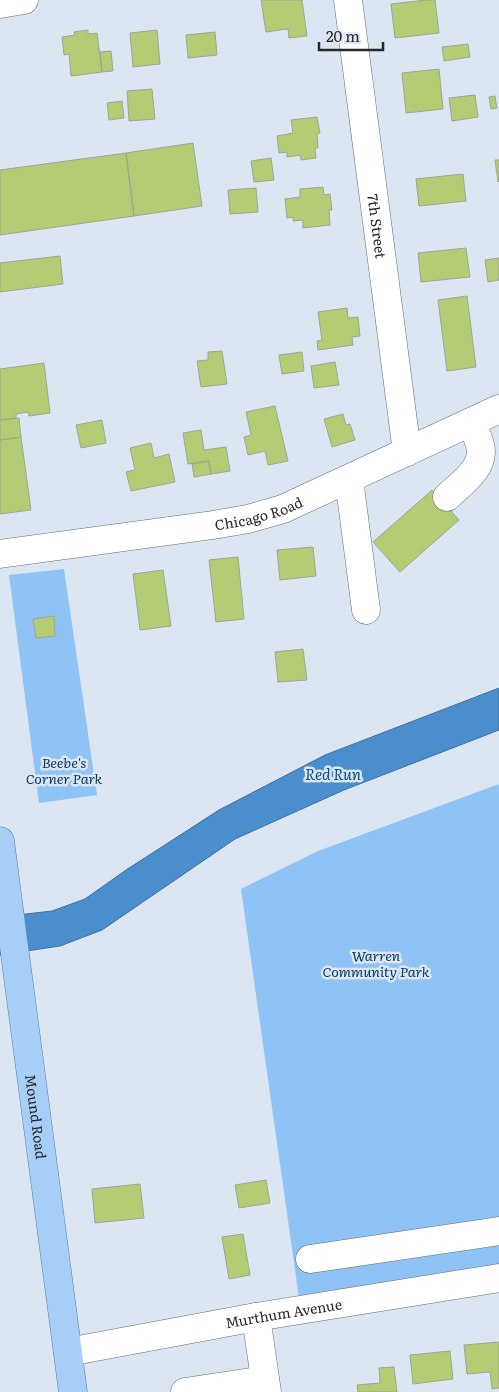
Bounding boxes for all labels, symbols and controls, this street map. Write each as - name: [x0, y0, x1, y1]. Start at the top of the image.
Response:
- scale bar: [319, 20, 383, 52]
- text: 20 m: [326, 24, 360, 47]
- street label: 7th Street: [363, 193, 392, 260]
- street label: Chicago Road: [213, 491, 306, 535]
- park label: Beebe's Corner Park: [26, 752, 103, 788]
- water label: Red Run: [305, 762, 361, 785]
- park label: Warren Community Park: [323, 945, 430, 981]
- street label: Mound Road: [21, 1073, 52, 1161]
- street label: Murthum Avenue: [223, 1293, 343, 1333]

